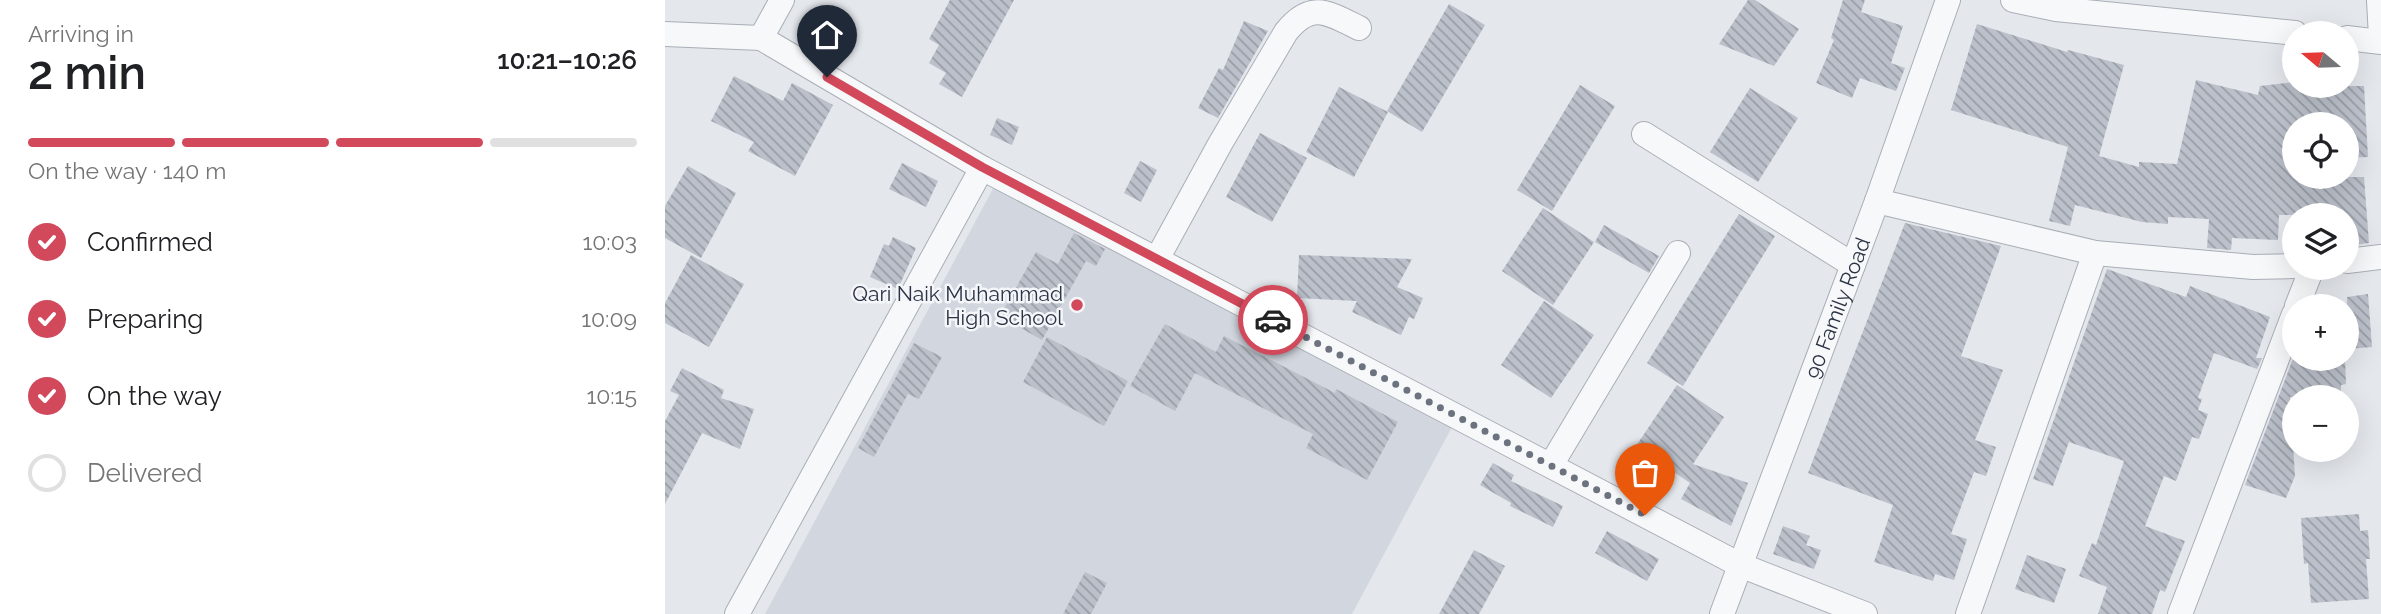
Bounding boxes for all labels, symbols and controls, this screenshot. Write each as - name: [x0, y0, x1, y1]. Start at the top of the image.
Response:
- pin: [797, 5, 857, 77]
- icon: home: [808, 16, 846, 54]
- text: Arriving in: [28, 20, 134, 47]
- north arrow: [2282, 21, 2359, 98]
- map controls: [2282, 21, 2359, 462]
- text: 10:21–10:26: [497, 45, 637, 75]
- text: 2 min: [28, 46, 146, 100]
- button: locate: [2282, 112, 2359, 189]
- text: On the way · 140 m: [28, 157, 226, 184]
- button: layers: [2282, 203, 2359, 280]
- icon: check: [28, 223, 66, 261]
- text: Confirmed: [87, 227, 213, 257]
- text: 10:03: [582, 228, 637, 255]
- street label: 90 Family Road: [1799, 234, 1875, 382]
- place label: Qari Naik Muhammad High School: [852, 281, 1063, 330]
- courier: [1238, 285, 1308, 355]
- button: +: [2282, 294, 2359, 371]
- marker: Qari Naik Muhammad High School: [1069, 297, 1085, 313]
- icon: check: [28, 300, 66, 338]
- icon: car: [1254, 301, 1292, 339]
- text: Preparing: [87, 304, 203, 334]
- text: 10:09: [581, 305, 637, 332]
- icon: check: [28, 377, 66, 415]
- text: On the way: [87, 381, 222, 411]
- text: 10:15: [586, 382, 637, 409]
- button: −: [2282, 385, 2359, 462]
- pin: [1615, 443, 1675, 515]
- icon: bag: [1626, 454, 1664, 492]
- text: Delivered: [87, 458, 202, 488]

